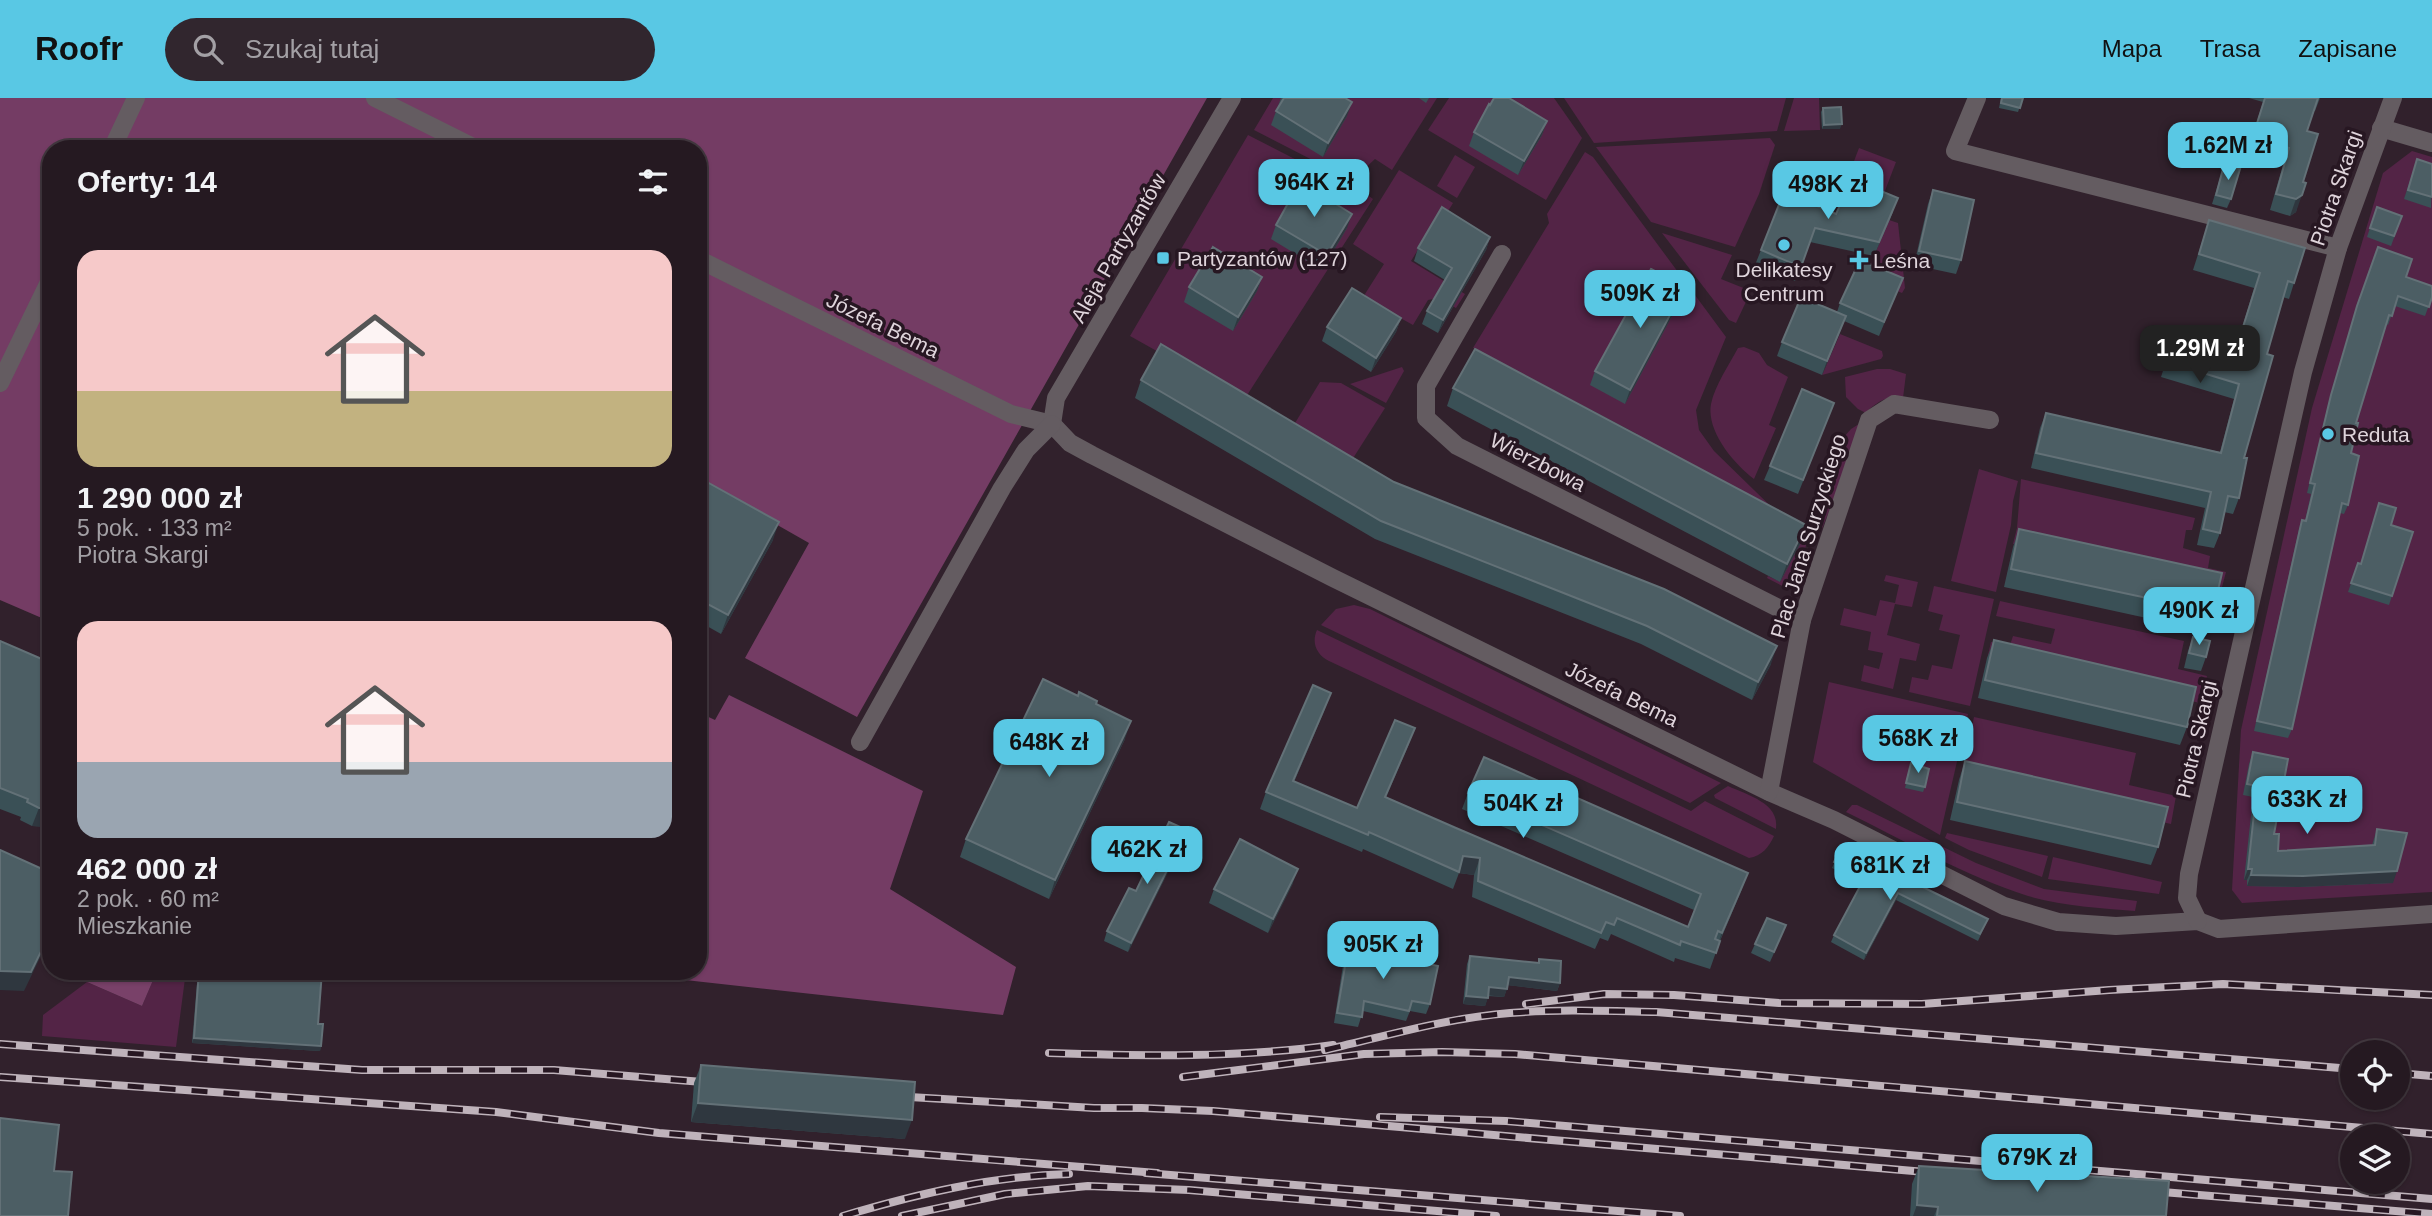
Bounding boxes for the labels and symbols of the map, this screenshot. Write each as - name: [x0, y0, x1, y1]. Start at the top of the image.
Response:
- pin: 1.62M zł: [2156, 122, 2300, 182]
- street label: Piotra Skargi: [2306, 127, 2366, 249]
- pin: 964K zł: [1249, 159, 1379, 219]
- pin: 498K zł: [1763, 162, 1893, 221]
- street label: Aleja Partyzantów: [1066, 169, 1170, 327]
- marker: Delikatesy Centrum: [1776, 237, 1792, 253]
- place label: Partyzantów (127): [1177, 247, 1347, 270]
- place label: Leśna: [1873, 249, 1931, 272]
- marker: Partyzantów (127): [1155, 250, 1171, 266]
- marker: Leśna: [1851, 252, 1867, 268]
- place label: Delikatesy Centrum: [1736, 258, 1833, 305]
- pin: 509K zł: [1575, 271, 1705, 330]
- street label: Józefa Bema: [823, 288, 943, 362]
- pin: 1.29M zł: [2128, 326, 2272, 385]
- place label: Reduta: [2342, 423, 2410, 446]
- marker: Reduta: [2320, 426, 2336, 442]
- street label: Wierzbowa: [1487, 428, 1590, 496]
- street label: Plac Jana Surzyckiego: [1766, 431, 1850, 641]
- pin: 490K zł: [2134, 588, 2264, 647]
- street label: Józefa Bema: [1562, 657, 1682, 731]
- street label: Piotra Skargi: [2171, 678, 2221, 800]
- pin: 568K zł: [1853, 716, 1983, 775]
- pin: 648K zł: [984, 720, 1114, 779]
- pin: 633K zł: [2242, 776, 2372, 836]
- pin: 504K zł: [1458, 780, 1588, 840]
- pin: 462K zł: [1082, 826, 1212, 886]
- pin: 681K zł: [1825, 842, 1955, 902]
- pin: 905K zł: [1318, 922, 1448, 981]
- pin: 679K zł: [1972, 1134, 2102, 1194]

